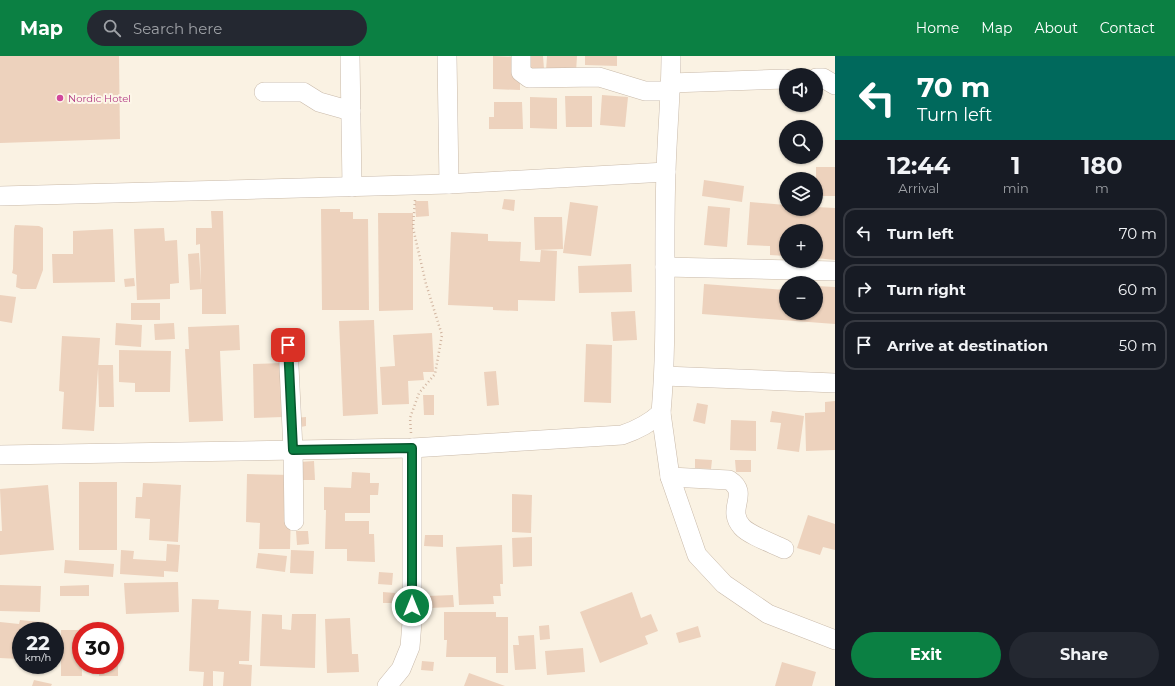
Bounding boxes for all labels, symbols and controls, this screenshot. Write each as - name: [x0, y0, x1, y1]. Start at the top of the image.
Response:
- search box: [87, 10, 367, 46]
- text: Map: [20, 17, 63, 40]
- icon: search: [101, 17, 123, 39]
- text: Search here: [133, 19, 222, 38]
- text: Home: [916, 19, 959, 37]
- text: Map: [981, 19, 1012, 37]
- text: About: [1034, 19, 1078, 37]
- text: Contact: [1100, 19, 1155, 37]
- map controls: [779, 68, 823, 320]
- button: sound: [779, 68, 823, 112]
- text: 70 m: [917, 70, 990, 104]
- icon: left: [851, 72, 903, 124]
- place label: Nordic Hotel: [68, 92, 131, 105]
- marker: Nordic Hotel: [55, 93, 65, 103]
- text: Turn left: [917, 104, 992, 126]
- button: search: [779, 120, 823, 164]
- text: 12:44: [887, 151, 950, 180]
- text: 1: [1011, 151, 1020, 180]
- text: 180: [1081, 151, 1123, 180]
- button: layers: [779, 172, 823, 216]
- text: Arrival: [898, 180, 939, 196]
- text: min: [1003, 180, 1029, 196]
- text: m: [1095, 180, 1109, 196]
- icon: left: [853, 222, 875, 244]
- button: +: [779, 224, 823, 268]
- text: Turn left: [887, 224, 954, 243]
- text: 70 m: [1119, 224, 1157, 243]
- button: −: [779, 276, 823, 320]
- icon: right: [853, 278, 875, 300]
- text: Turn right: [887, 280, 966, 299]
- text: 60 m: [1118, 280, 1157, 299]
- pin: [271, 328, 305, 362]
- icon: arrive: [277, 334, 299, 356]
- icon: arrive: [853, 334, 875, 356]
- text: Arrive at destination: [887, 336, 1048, 355]
- text: 50 m: [1119, 336, 1157, 355]
- position arrow: [391, 585, 433, 627]
- speed limit sign: 30: [72, 622, 124, 674]
- text: 22: [26, 631, 50, 655]
- button: Exit: [851, 632, 1001, 678]
- button: Share: [1009, 632, 1159, 678]
- text: km/h: [25, 651, 51, 664]

